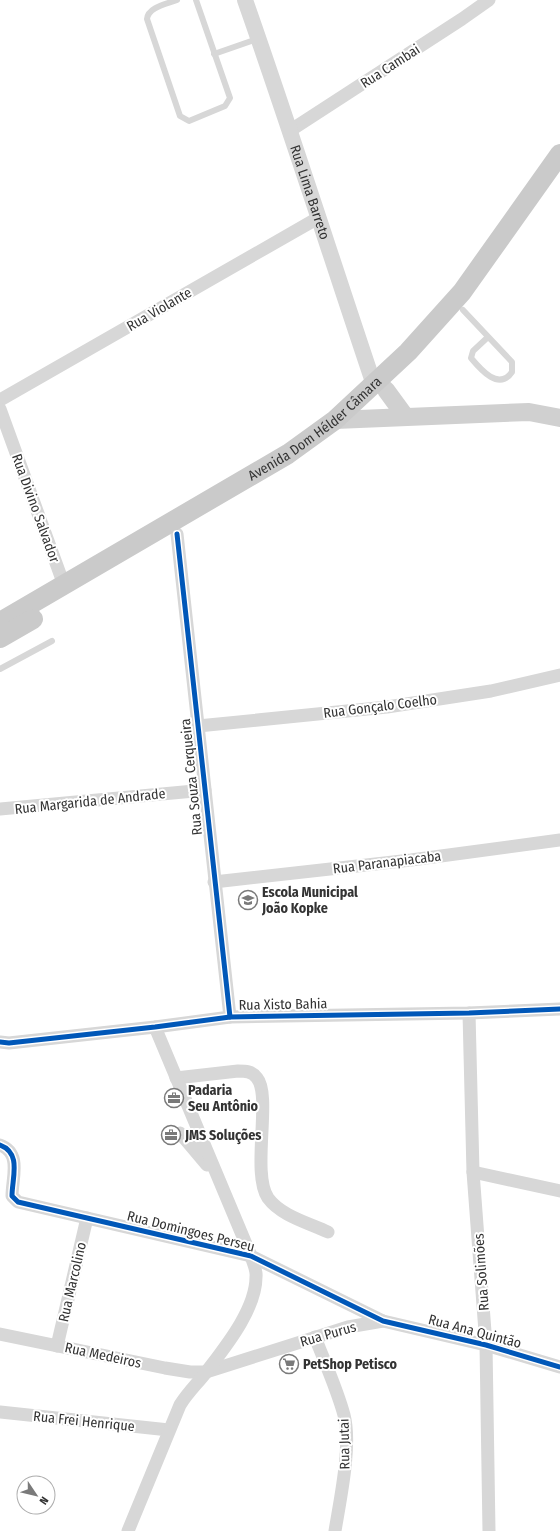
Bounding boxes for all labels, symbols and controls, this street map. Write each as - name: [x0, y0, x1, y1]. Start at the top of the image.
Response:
- street label: Rua Cambai: [357, 41, 423, 92]
- street label: Rua Lima Barreto: [286, 143, 333, 242]
- street label: Rua Violante: [124, 284, 195, 335]
- street label: Avenida Dom Hélder Câmara: [245, 373, 385, 484]
- street label: Rua Divino Salvador: [8, 452, 63, 565]
- street label: Rua Gonçalo Coelho: [322, 691, 438, 722]
- street label: Rua Souza Cerqueira: [177, 718, 206, 836]
- street label: Rua Margarida de Andrade: [14, 785, 166, 818]
- street label: Rua Paranapiacaba: [332, 847, 442, 878]
- place label: Escola Municipal João Kopke: [261, 884, 358, 917]
- school or university icon: Escola Municipal João Kopke: [237, 889, 259, 911]
- street label: Rua Xisto Bahia: [238, 995, 328, 1014]
- place label: Padaria Seu Antônio: [188, 1082, 259, 1115]
- office icon: Padaria Seu Antônio: [163, 1087, 185, 1109]
- office icon: JMS Soluções: [160, 1124, 182, 1146]
- place label: JMS Soluções: [184, 1127, 261, 1145]
- street label: Rua Domingoes Perseu: [125, 1207, 256, 1256]
- street label: Rua Solimões: [470, 1233, 493, 1311]
- street label: Rua Marcolino: [55, 1241, 90, 1324]
- street label: Rua Ana Quintão: [426, 1311, 523, 1352]
- street label: Rua Purus: [298, 1318, 358, 1351]
- street label: Rua Medeiros: [63, 1339, 143, 1372]
- supermarket icon: PetShop Petisco: [278, 1353, 300, 1375]
- place label: PetShop Petisco: [303, 1356, 398, 1373]
- street label: Rua Frei Henrique: [32, 1408, 136, 1435]
- street label: Rua Jutai: [336, 1418, 353, 1470]
- north arrow: [16, 1475, 56, 1515]
- text: N: [37, 1494, 51, 1507]

